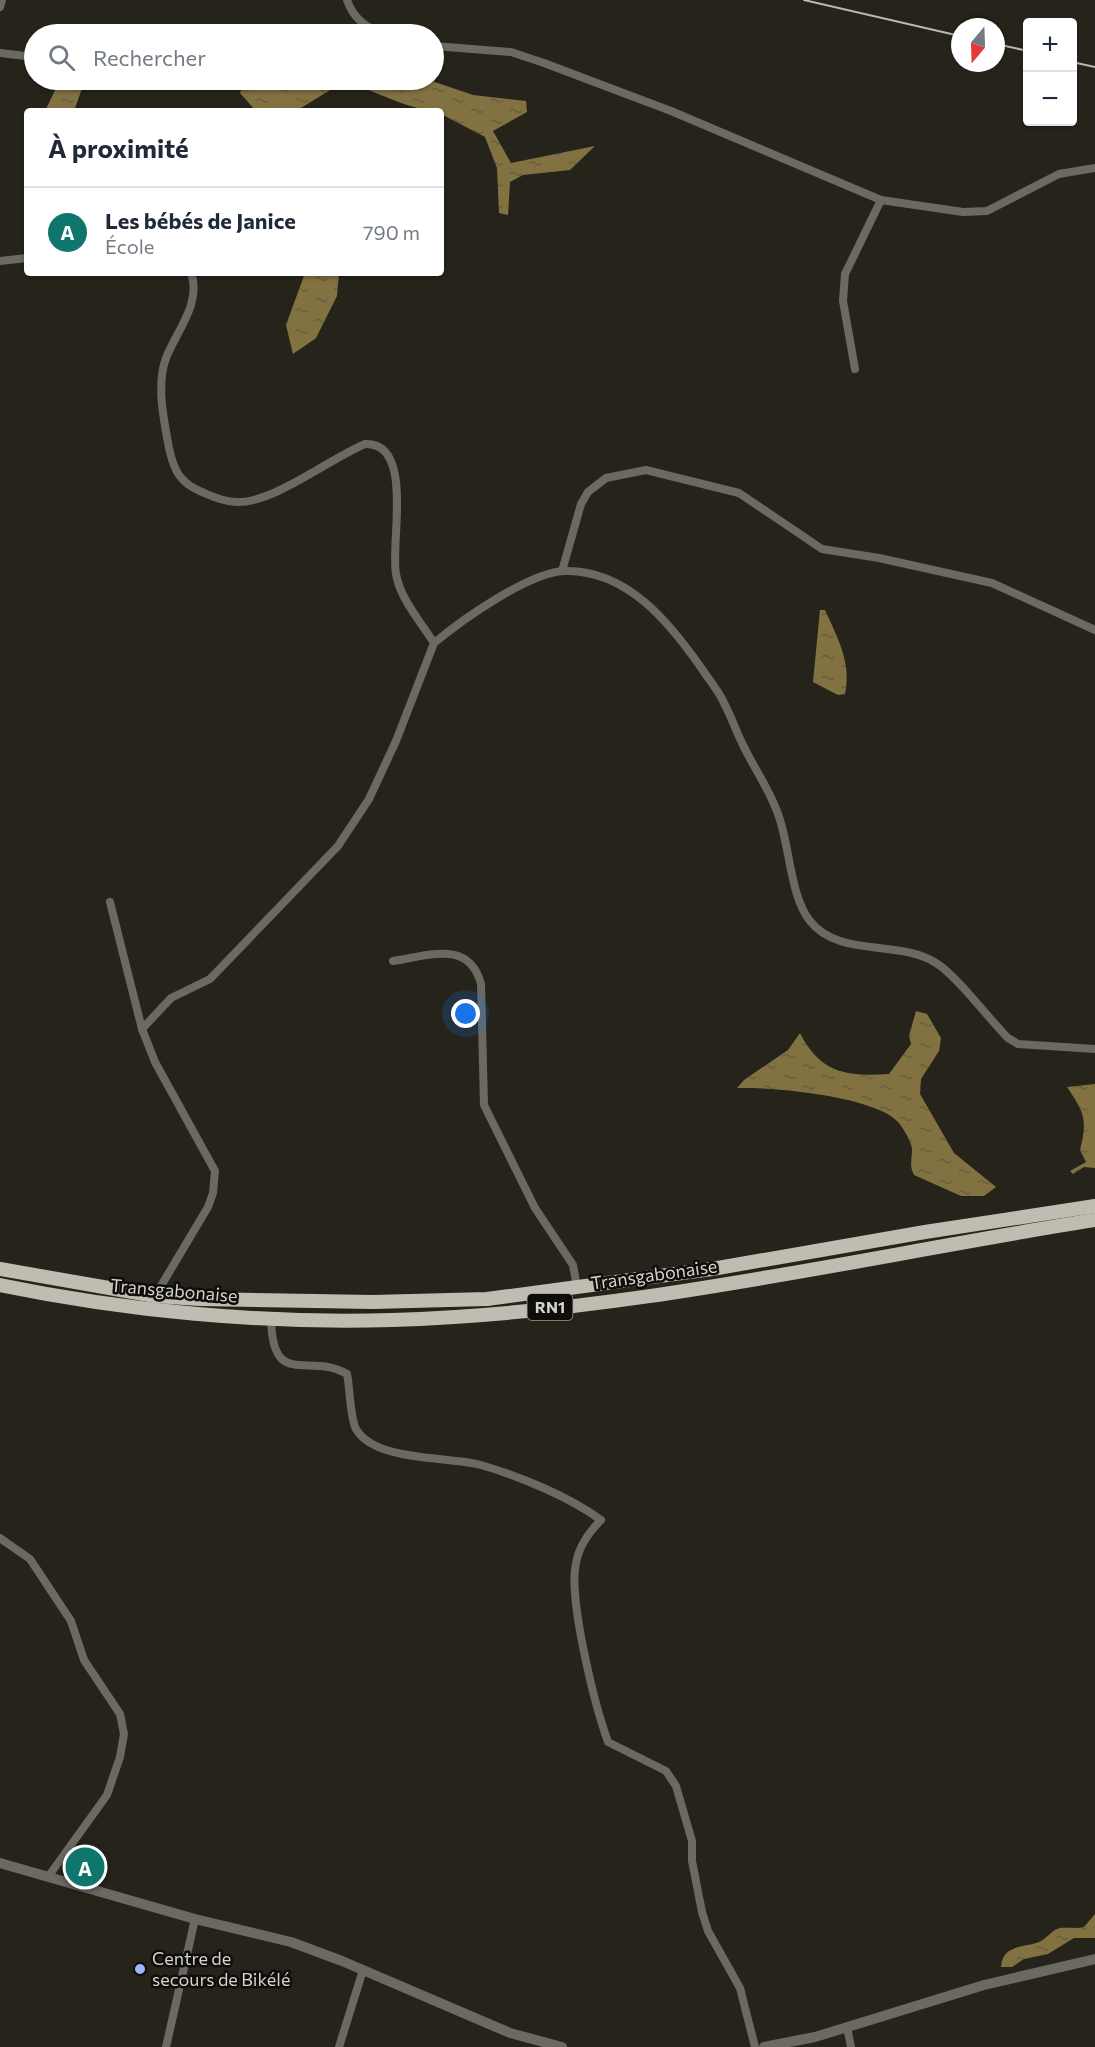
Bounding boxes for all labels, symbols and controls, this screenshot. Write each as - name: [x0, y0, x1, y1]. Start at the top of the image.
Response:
- north arrow: [951, 18, 1005, 72]
- map controls: [1023, 18, 1077, 126]
- button: +: [1023, 18, 1077, 72]
- search box: [24, 24, 444, 90]
- icon: search: [45, 41, 78, 74]
- text: Rechercher: [93, 44, 206, 71]
- button: −: [1023, 72, 1077, 126]
- text: À proximité: [48, 132, 189, 163]
- text: Les bébés de Janice: [105, 207, 296, 234]
- text: A: [60, 220, 75, 244]
- text: 790 m: [363, 220, 420, 244]
- text: École: [105, 234, 154, 258]
- your location: [451, 999, 480, 1028]
- street label: Transgabonaise: [589, 1254, 718, 1294]
- street label: Transgabonaise: [110, 1273, 239, 1307]
- road number: RN1: [528, 1294, 572, 1320]
- pin: A: [66, 1844, 104, 1890]
- place label: Centre de secours de Bikélé: [152, 1947, 290, 1990]
- marker: Centre de secours de Bikélé: [133, 1962, 147, 1976]

